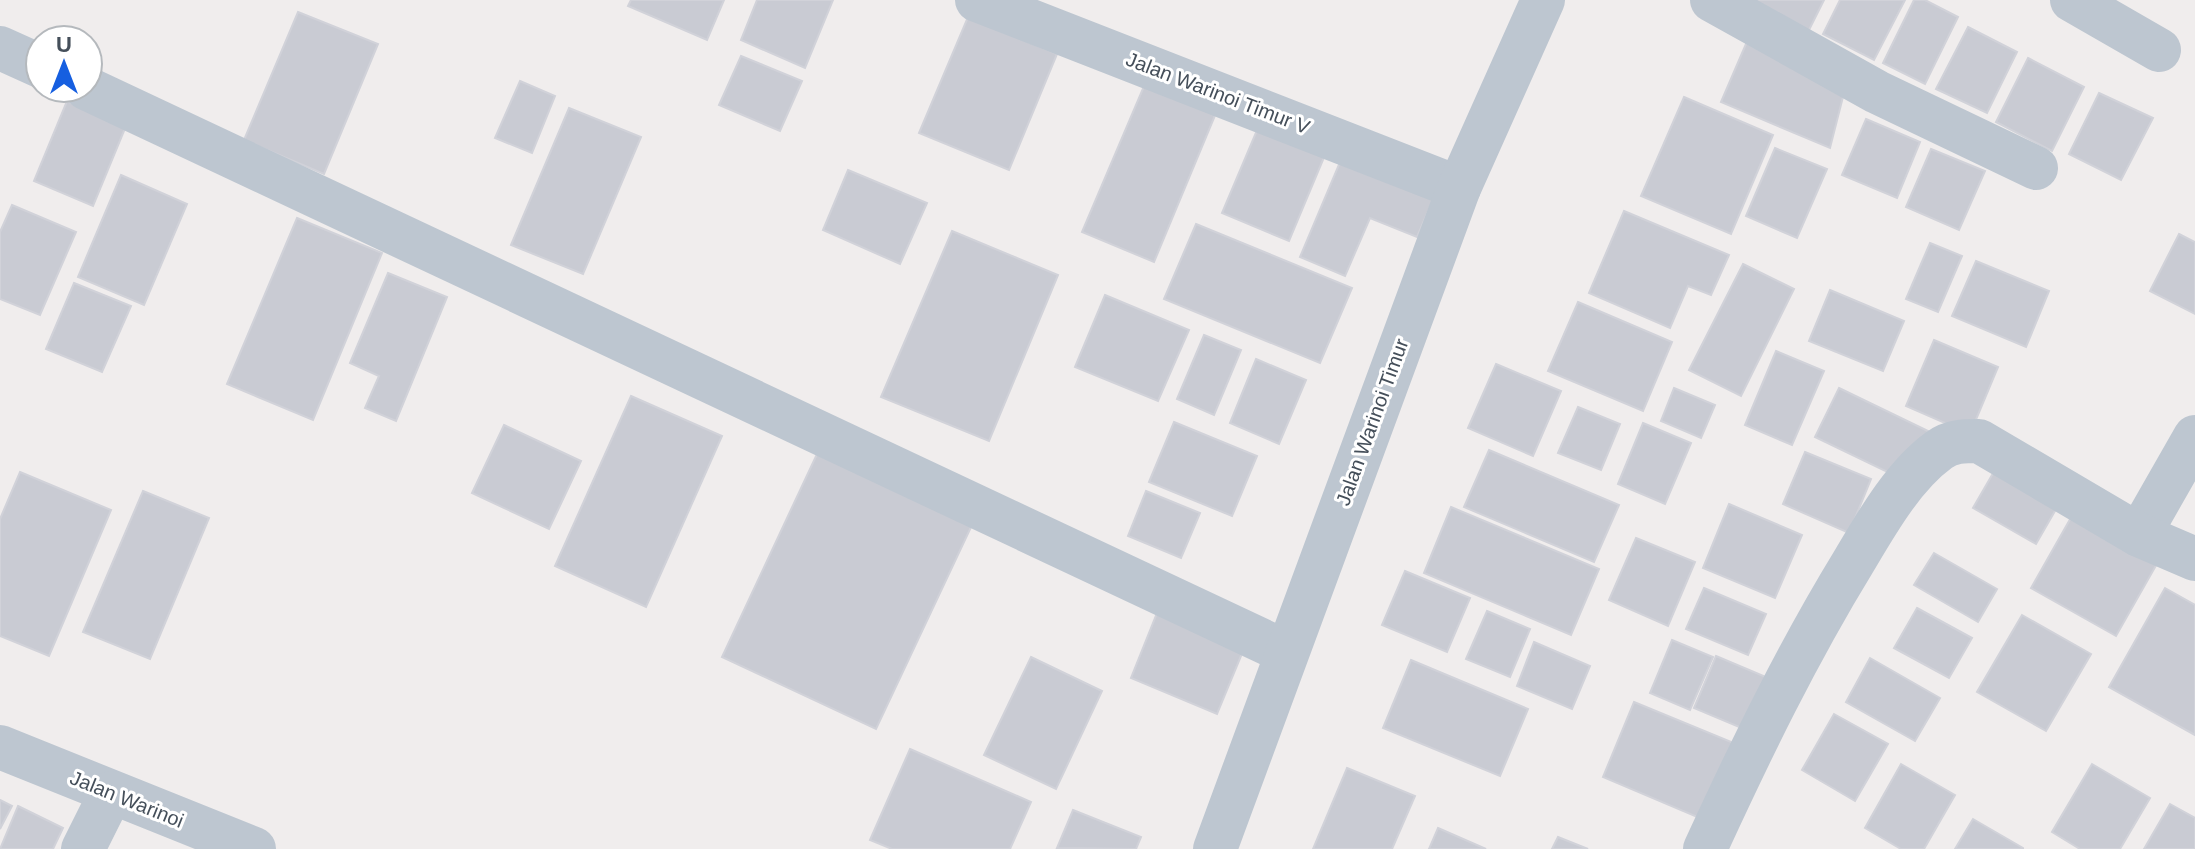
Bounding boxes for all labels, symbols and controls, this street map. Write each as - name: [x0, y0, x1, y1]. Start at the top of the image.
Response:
- north arrow: [24, 24, 104, 104]
- text: U: [56, 32, 72, 57]
- street label: Jalan Warinoi Timur V: [1123, 48, 1314, 138]
- street label: Jalan Warinoi Timur: [1332, 335, 1413, 508]
- street label: Jalan Warinoi: [67, 766, 187, 832]

